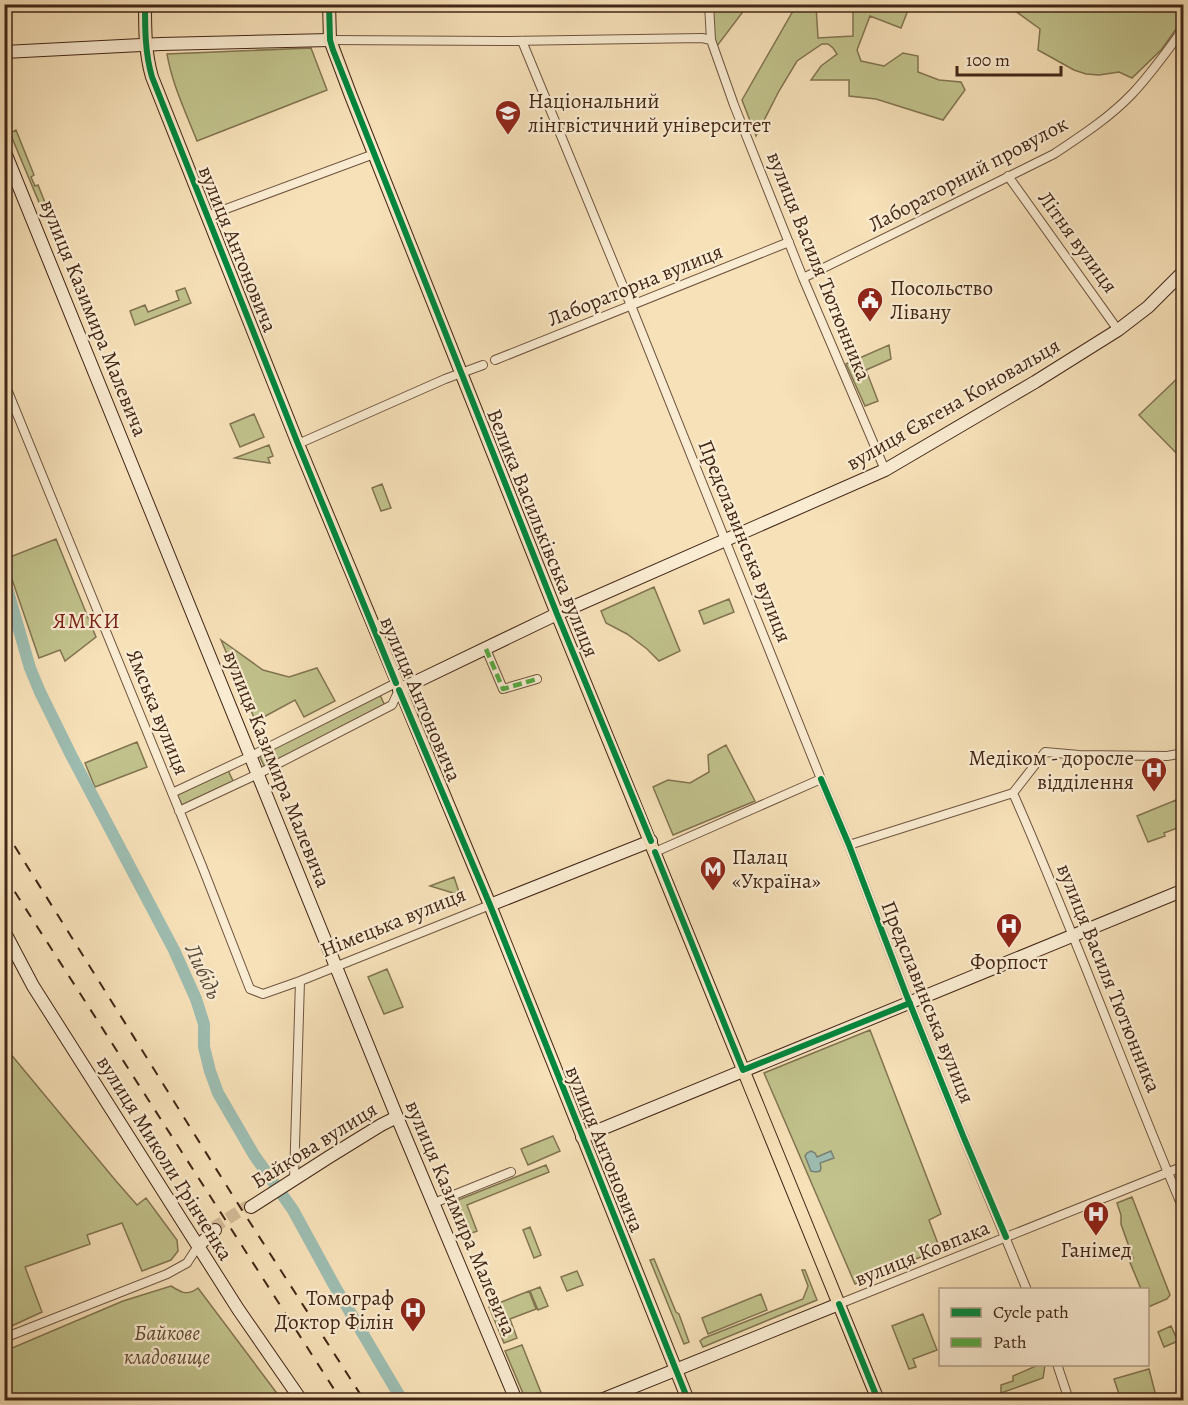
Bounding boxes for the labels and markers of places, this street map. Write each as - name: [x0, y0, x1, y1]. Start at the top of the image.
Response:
- place label: Національний лінгвістичний університет: [528, 87, 771, 139]
- school or university icon: Національний лінгвістичний університет: [493, 98, 523, 136]
- place label: Посольство Лівану: [890, 274, 993, 326]
- public building icon: Посольство Лівану: [855, 285, 885, 323]
- place label: Медіком - доросле відділення: [968, 744, 1134, 796]
- hospital icon: Медіком - доросле відділення: [1139, 755, 1169, 793]
- place label: Палац «Україна»: [732, 843, 821, 895]
- metro station icon: Палац «Україна»: [698, 854, 728, 892]
- hospital icon: Форпост: [994, 911, 1024, 949]
- place label: Форпост: [970, 948, 1048, 976]
- hospital icon: Ганімед: [1081, 1199, 1111, 1237]
- place label: Ганімед: [1061, 1236, 1131, 1264]
- place label: Томограф Доктор Філін: [275, 1284, 394, 1336]
- hospital icon: Томограф Доктор Філін: [398, 1295, 428, 1333]

